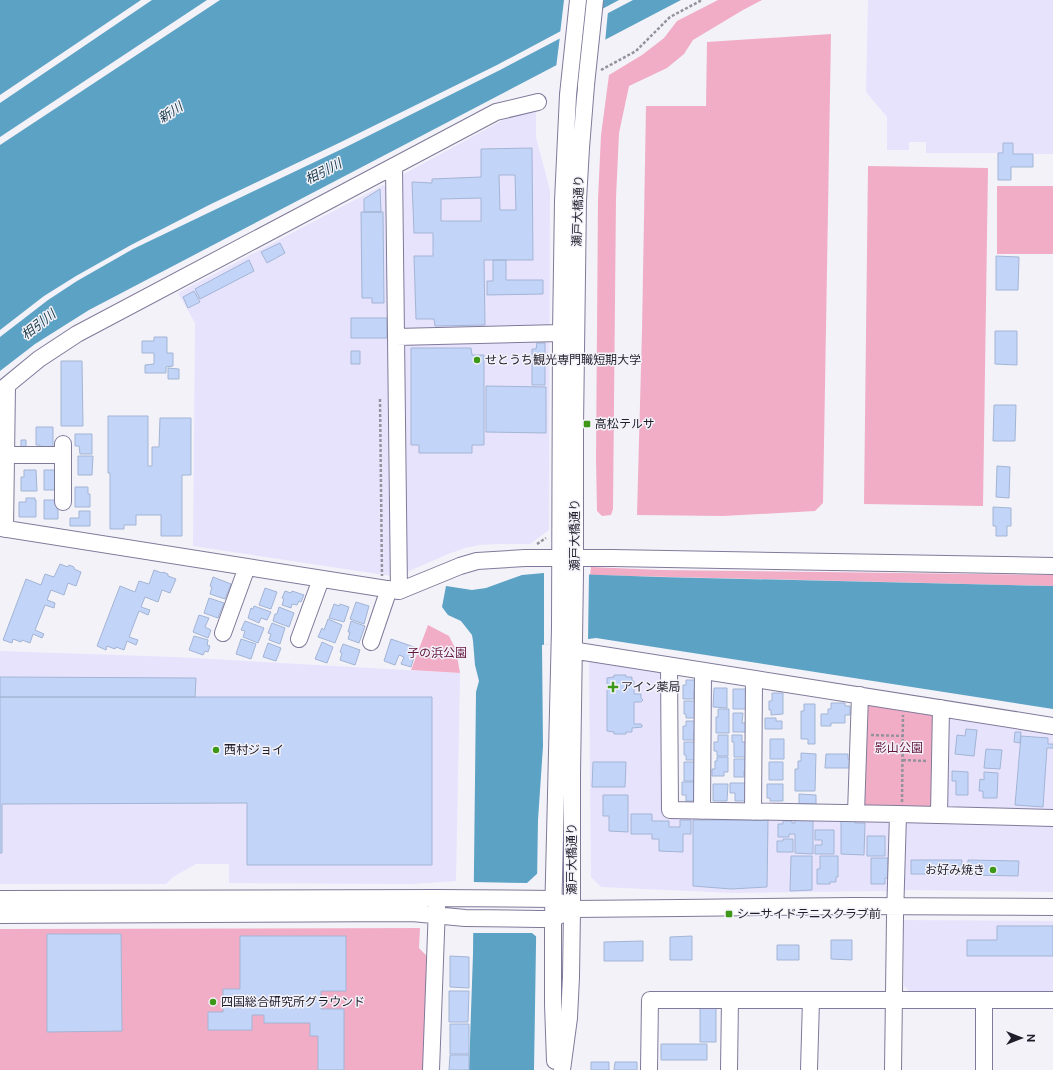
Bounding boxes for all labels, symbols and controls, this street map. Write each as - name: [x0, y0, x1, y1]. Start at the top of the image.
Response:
- water label: 新川: [155, 98, 187, 126]
- water label: 相引川: [302, 155, 346, 187]
- street label: 瀬戸大橋通り: [570, 175, 586, 247]
- water label: 相引川: [18, 305, 60, 342]
- place label: せとうち観光専門職短期大学: [485, 353, 641, 367]
- marker: せとうち観光専門職短期大学: [472, 355, 482, 365]
- place label: 高松テルサ: [595, 417, 655, 431]
- marker: 高松テルサ: [582, 419, 592, 429]
- street label: 瀬戸大橋通り: [568, 499, 582, 571]
- park label: 子の浜公園: [407, 646, 467, 660]
- place label: アイン薬局: [621, 680, 680, 694]
- marker: アイン薬局: [608, 682, 618, 692]
- park label: 影山公園: [875, 741, 923, 755]
- place label: 西村ジョイ: [224, 743, 284, 757]
- marker: 西村ジョイ: [211, 745, 221, 755]
- street label: 瀬戸大橋通り: [565, 823, 579, 895]
- place label: お好み焼き: [925, 863, 985, 877]
- marker: お好み焼き: [988, 865, 998, 875]
- place label: シーサイドテニスクラブ前: [737, 907, 881, 921]
- marker: シーサイドテニスクラブ前: [724, 909, 734, 919]
- place label: 四国総合研究所グラウンド: [221, 995, 365, 1009]
- marker: 四国総合研究所グラウンド: [208, 997, 218, 1007]
- north arrow: [1001, 1018, 1041, 1058]
- text: N: [1025, 1034, 1037, 1042]

